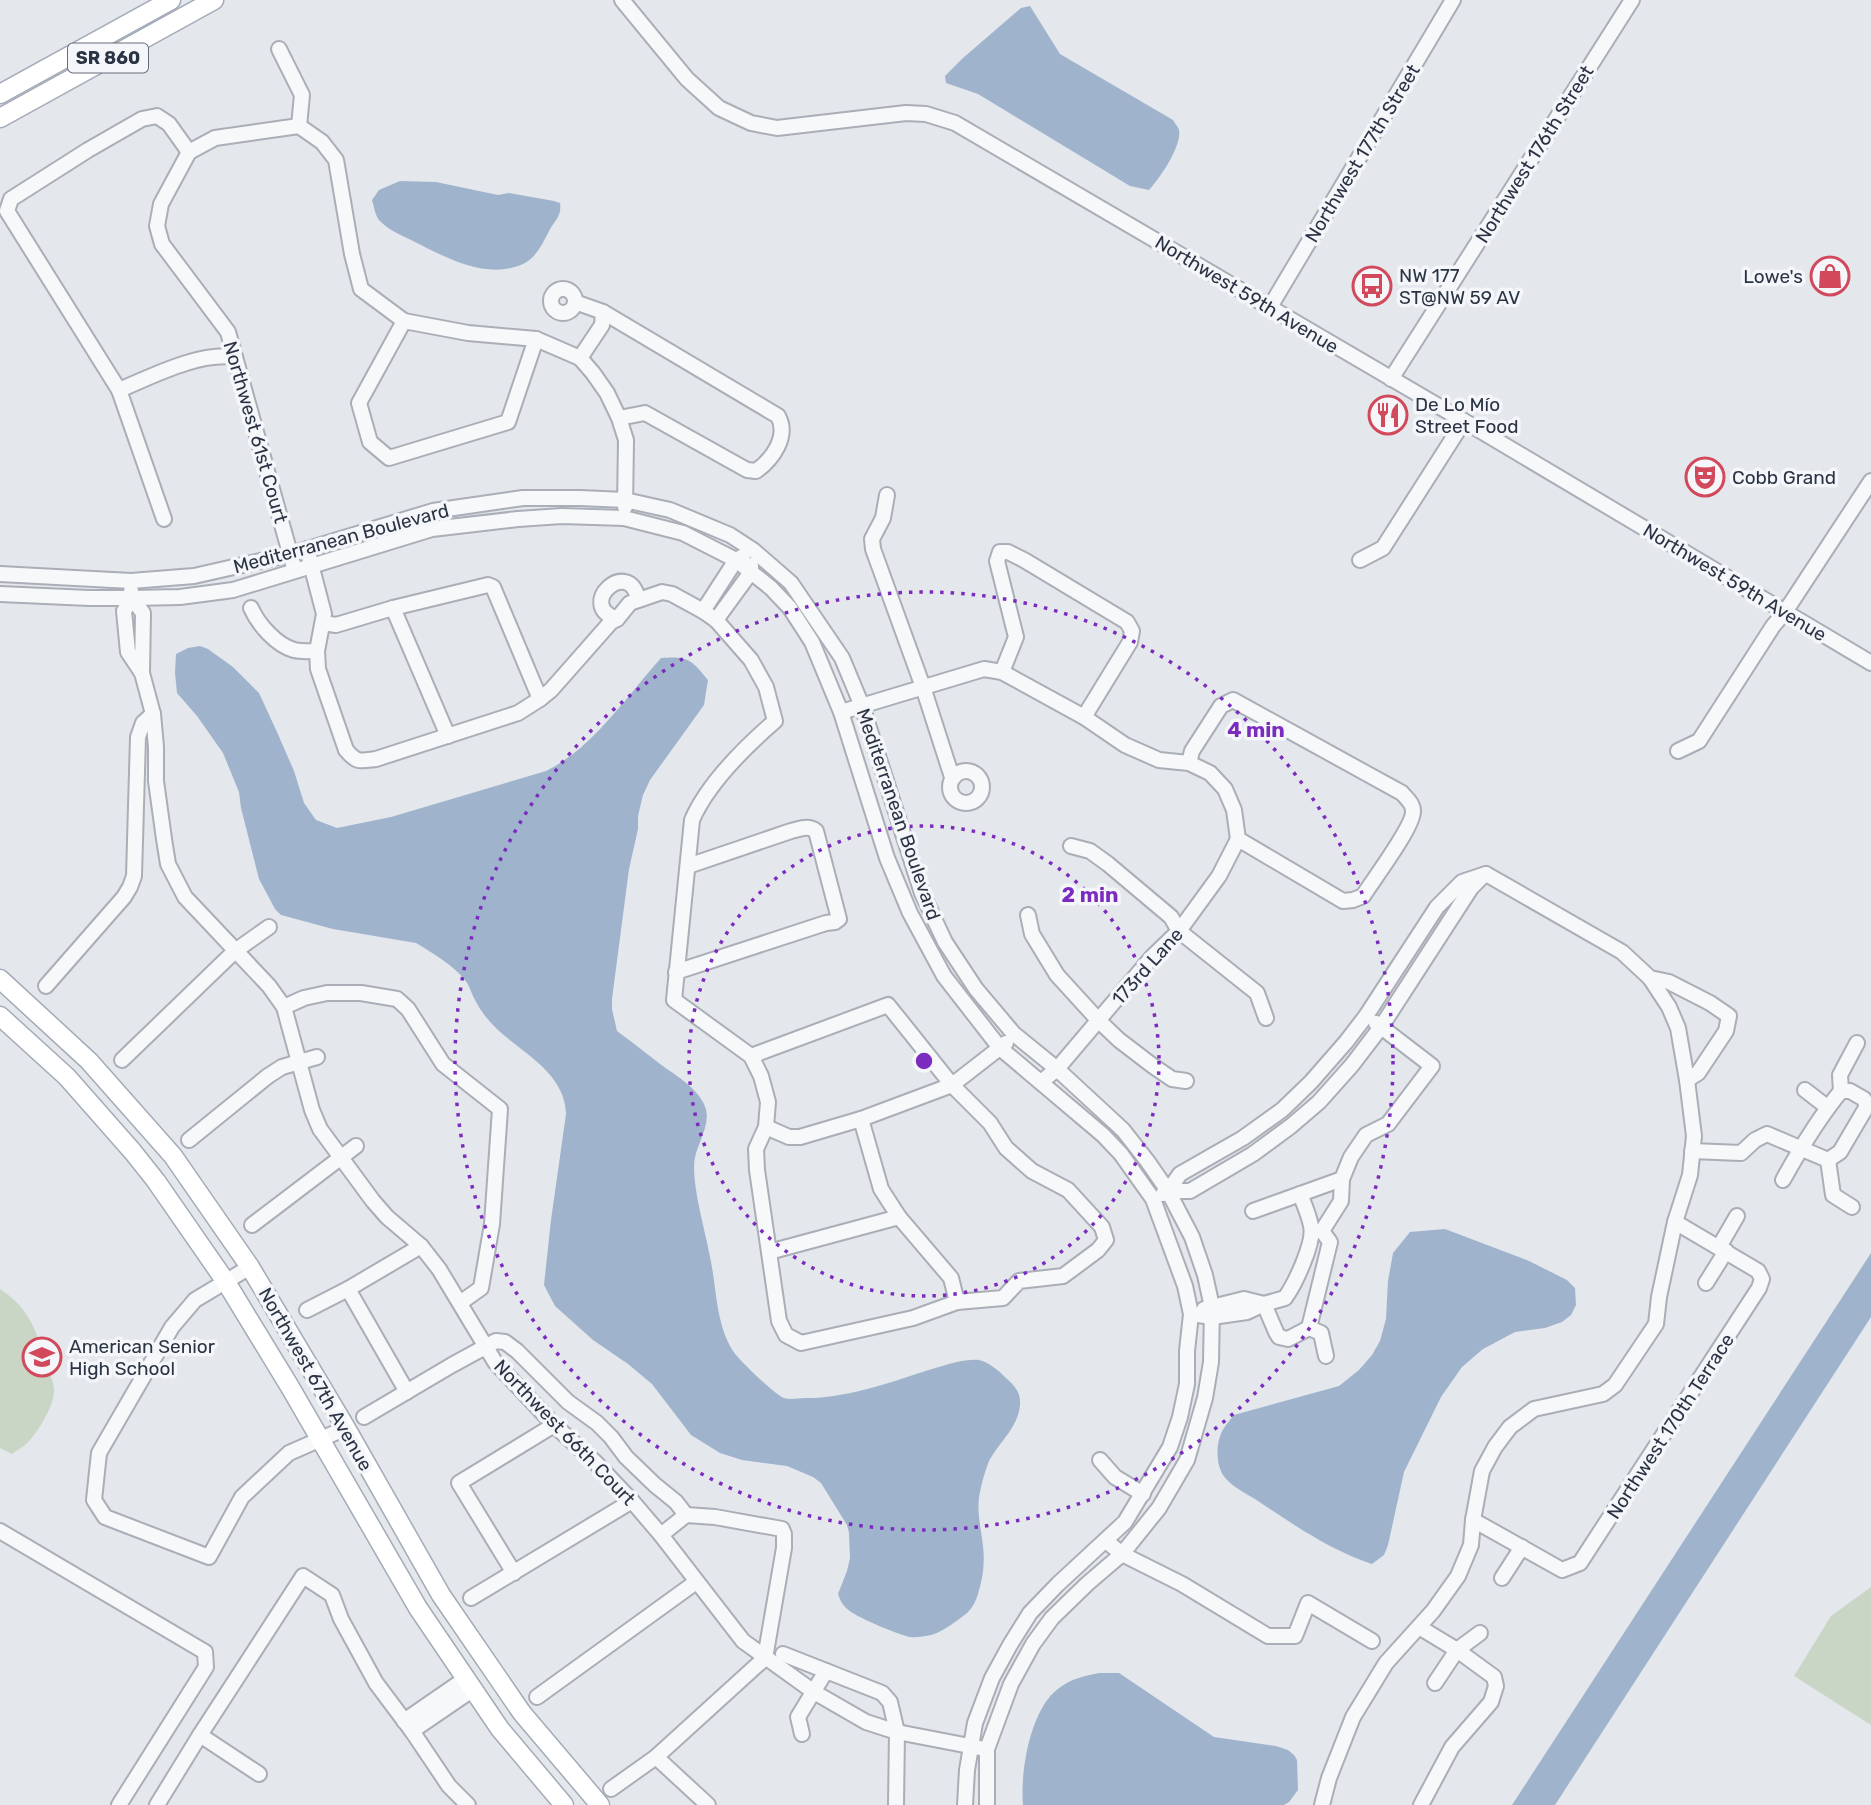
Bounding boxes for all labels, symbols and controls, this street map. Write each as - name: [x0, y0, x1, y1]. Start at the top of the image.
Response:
- road number: SR 860: [68, 44, 148, 72]
- street label: Northwest 177th Street: [1300, 60, 1425, 247]
- street label: Northwest 176th Street: [1470, 61, 1599, 247]
- street label: Northwest 59th Avenue: [1151, 231, 1343, 358]
- shop icon: Lowe's: [1809, 255, 1851, 297]
- place label: NW 177 ST@NW 59 AV: [1399, 264, 1521, 309]
- bus stop icon: NW 177 ST@NW 59 AV: [1351, 265, 1393, 307]
- place label: Lowe's: [1743, 265, 1803, 288]
- street label: Northwest 61st Court: [219, 339, 293, 526]
- place label: De Lo Mío Street Food: [1415, 393, 1519, 438]
- restaurant icon: De Lo Mío Street Food: [1367, 394, 1409, 436]
- theatre icon: Cobb Grand: [1684, 456, 1726, 498]
- place label: Cobb Grand: [1732, 466, 1836, 489]
- street label: Mediterranean Boulevard: [231, 499, 451, 578]
- street label: Northwest 59th Avenue: [1639, 519, 1831, 646]
- street label: Mediterranean Boulevard: [851, 705, 946, 923]
- text: 4 min: [1227, 717, 1285, 742]
- text: 2 min: [1062, 882, 1118, 907]
- street label: 173rd Lane: [1107, 923, 1188, 1010]
- centre of rings: [912, 1049, 936, 1073]
- street label: Northwest 67th Avenue: [254, 1283, 377, 1475]
- street label: Northwest 170th Terrace: [1602, 1329, 1739, 1523]
- place label: American Senior High School: [69, 1335, 216, 1380]
- school or university icon: American Senior High School: [21, 1336, 63, 1378]
- street label: Northwest 66th Court: [489, 1355, 641, 1510]

